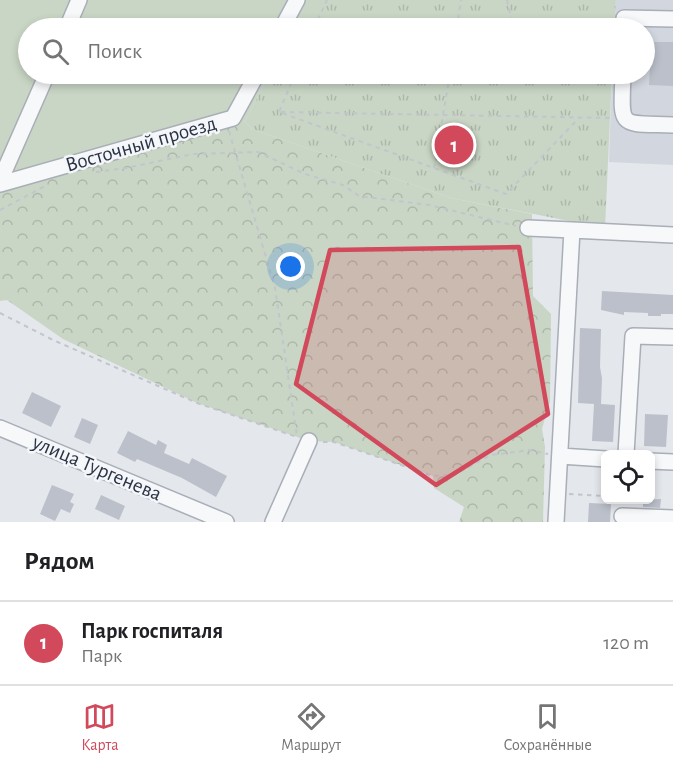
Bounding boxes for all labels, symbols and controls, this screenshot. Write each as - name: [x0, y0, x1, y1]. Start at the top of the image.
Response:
- search box: [18, 18, 655, 84]
- icon: search: [39, 35, 72, 68]
- text: Поиск: [87, 40, 142, 62]
- street label: Восточный проезд: [63, 112, 219, 176]
- pin: 1: [434, 122, 474, 168]
- your location: [276, 252, 305, 281]
- street label: улица Тургенева: [28, 431, 165, 505]
- map controls: [601, 450, 655, 504]
- button: locate: [601, 450, 655, 504]
- text: Рядом: [24, 548, 95, 574]
- text: Парк госпиталя: [81, 620, 223, 642]
- text: 1: [40, 633, 47, 653]
- text: 120 m: [603, 633, 649, 653]
- text: Парк: [81, 646, 122, 666]
- tab: Карта: [81, 700, 119, 755]
- tab: Маршрут: [281, 700, 341, 755]
- tab: Сохранённые: [503, 700, 592, 755]

